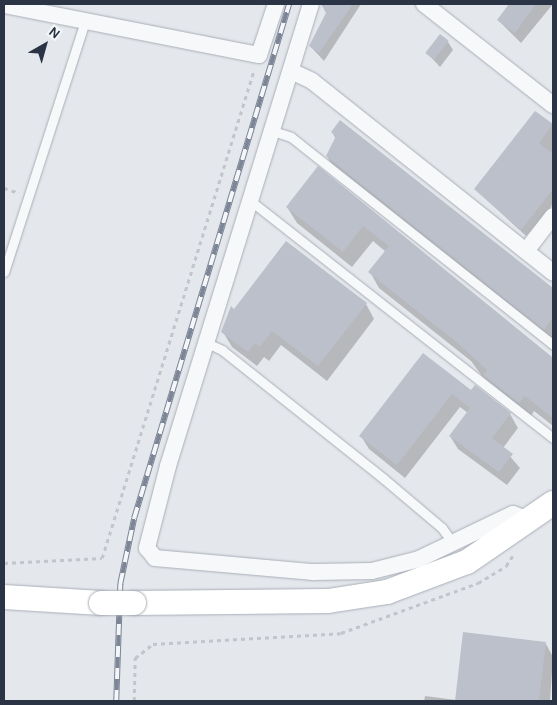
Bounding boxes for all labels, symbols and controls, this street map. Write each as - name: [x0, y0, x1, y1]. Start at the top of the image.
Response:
- north arrow: [20, 20, 70, 70]
- text: N: [45, 23, 64, 43]

